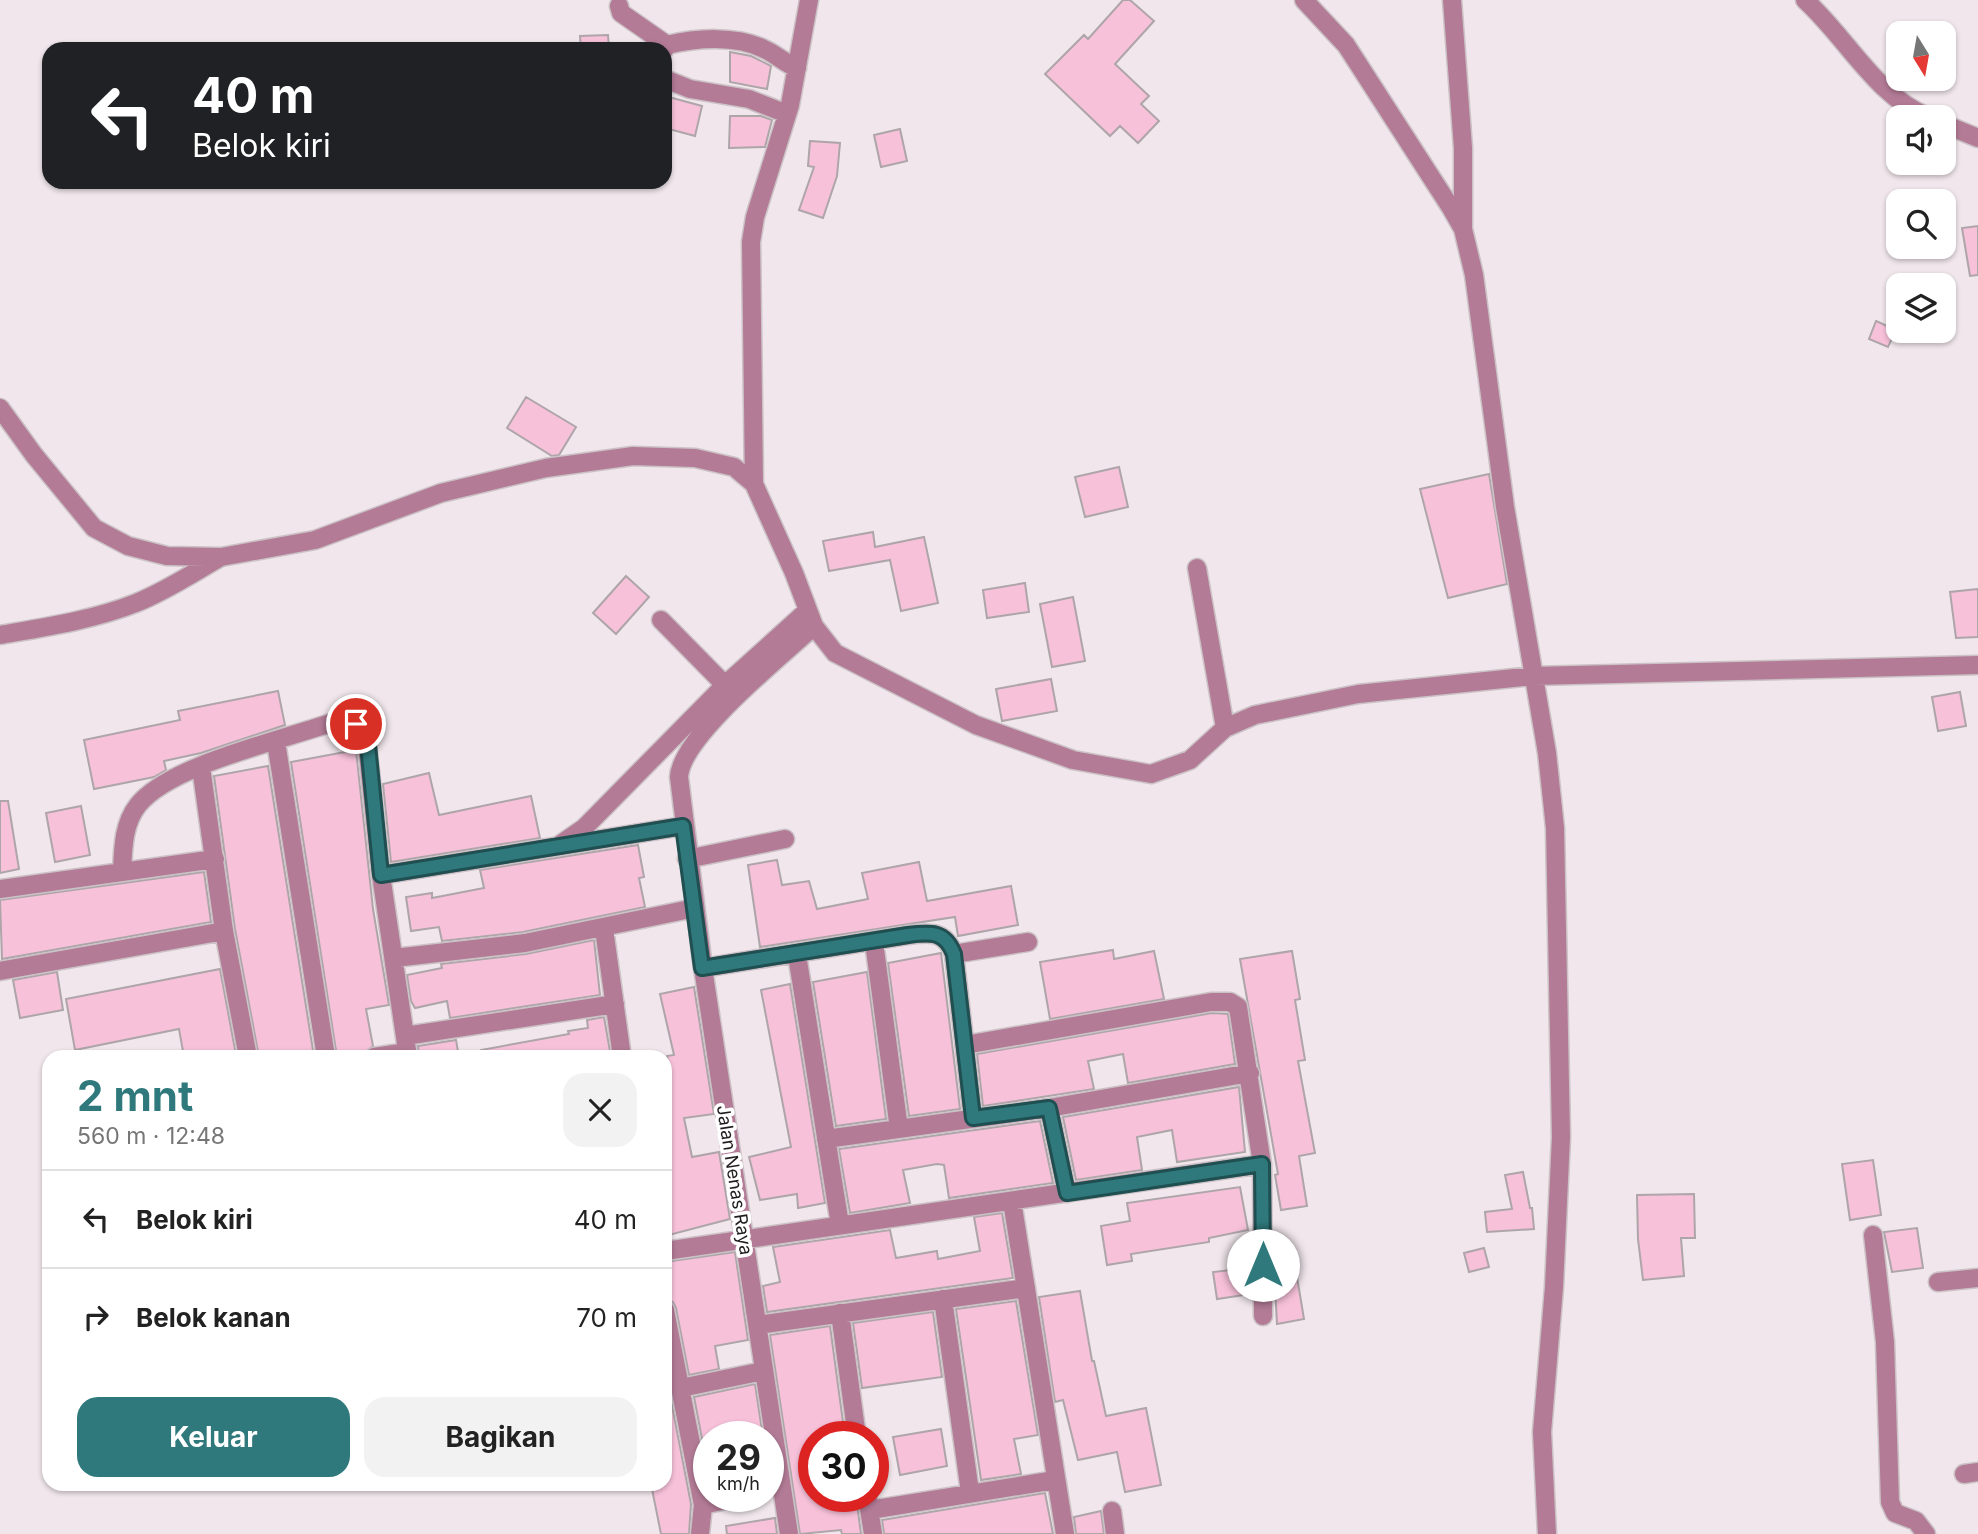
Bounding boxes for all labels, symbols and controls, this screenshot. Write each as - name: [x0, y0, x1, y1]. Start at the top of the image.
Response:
- north arrow: [1886, 21, 1956, 91]
- map controls: [1886, 21, 1956, 343]
- text: 40 m: [192, 66, 315, 125]
- icon: left: [77, 70, 168, 161]
- button: sound: [1886, 105, 1956, 175]
- text: Belok kiri: [192, 126, 331, 165]
- button: search: [1886, 189, 1956, 259]
- button: layers: [1886, 273, 1956, 343]
- pin: [326, 694, 386, 754]
- icon: arrive: [337, 705, 375, 743]
- text: 2 mnt: [77, 1070, 193, 1121]
- button: close: [563, 1073, 637, 1147]
- street label: Jalan Nenas Raya: [713, 1104, 757, 1256]
- text: 560 m · 12:48: [77, 1122, 225, 1150]
- icon: left: [77, 1200, 115, 1238]
- text: Belok kiri: [136, 1204, 253, 1235]
- text: 40 m: [574, 1204, 637, 1235]
- position arrow: [1226, 1228, 1300, 1302]
- icon: right: [77, 1298, 115, 1336]
- text: Belok kanan: [136, 1302, 291, 1333]
- text: 70 m: [576, 1302, 637, 1333]
- button: Keluar: [77, 1397, 350, 1477]
- button: Bagikan: [364, 1397, 637, 1477]
- speed limit sign: 30: [798, 1421, 889, 1512]
- text: 29: [716, 1436, 761, 1478]
- text: km/h: [717, 1473, 760, 1494]

